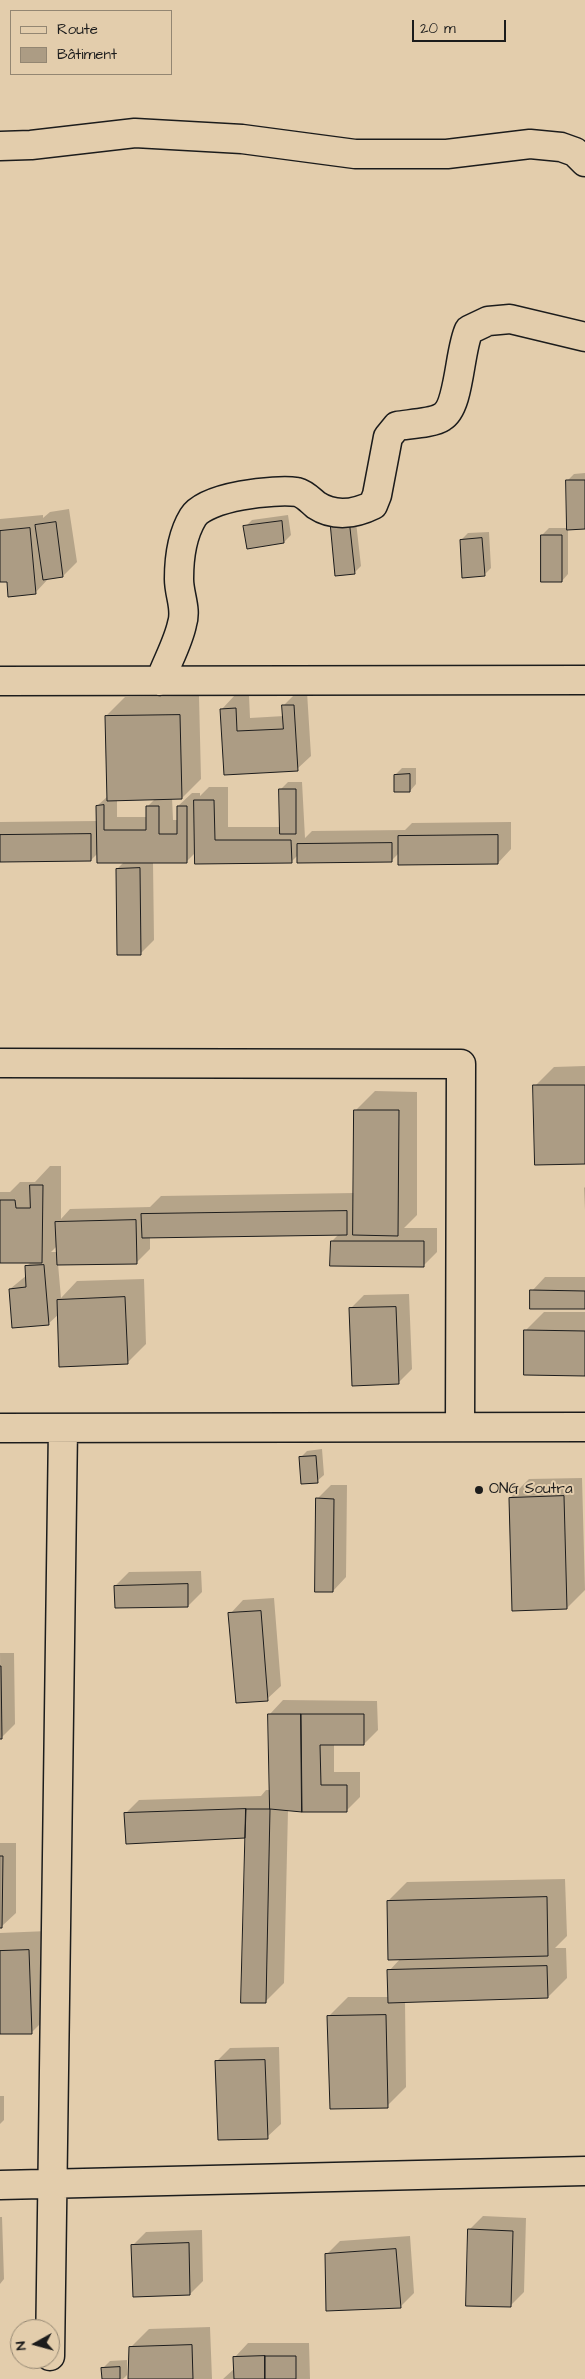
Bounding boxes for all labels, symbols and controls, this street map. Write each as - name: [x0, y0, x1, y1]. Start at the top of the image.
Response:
- legend: [10, 10, 172, 75]
- scale bar: [415, 10, 509, 42]
- text: 20 m: [420, 18, 456, 39]
- text: Route: [57, 19, 98, 40]
- text: Bâtiment: [57, 44, 117, 65]
- place label: ONG Soutra: [489, 1481, 573, 1499]
- marker: ONG Soutra: [473, 1484, 485, 1496]
- north arrow: [10, 2319, 60, 2369]
- text: N: [11, 2340, 32, 2351]

